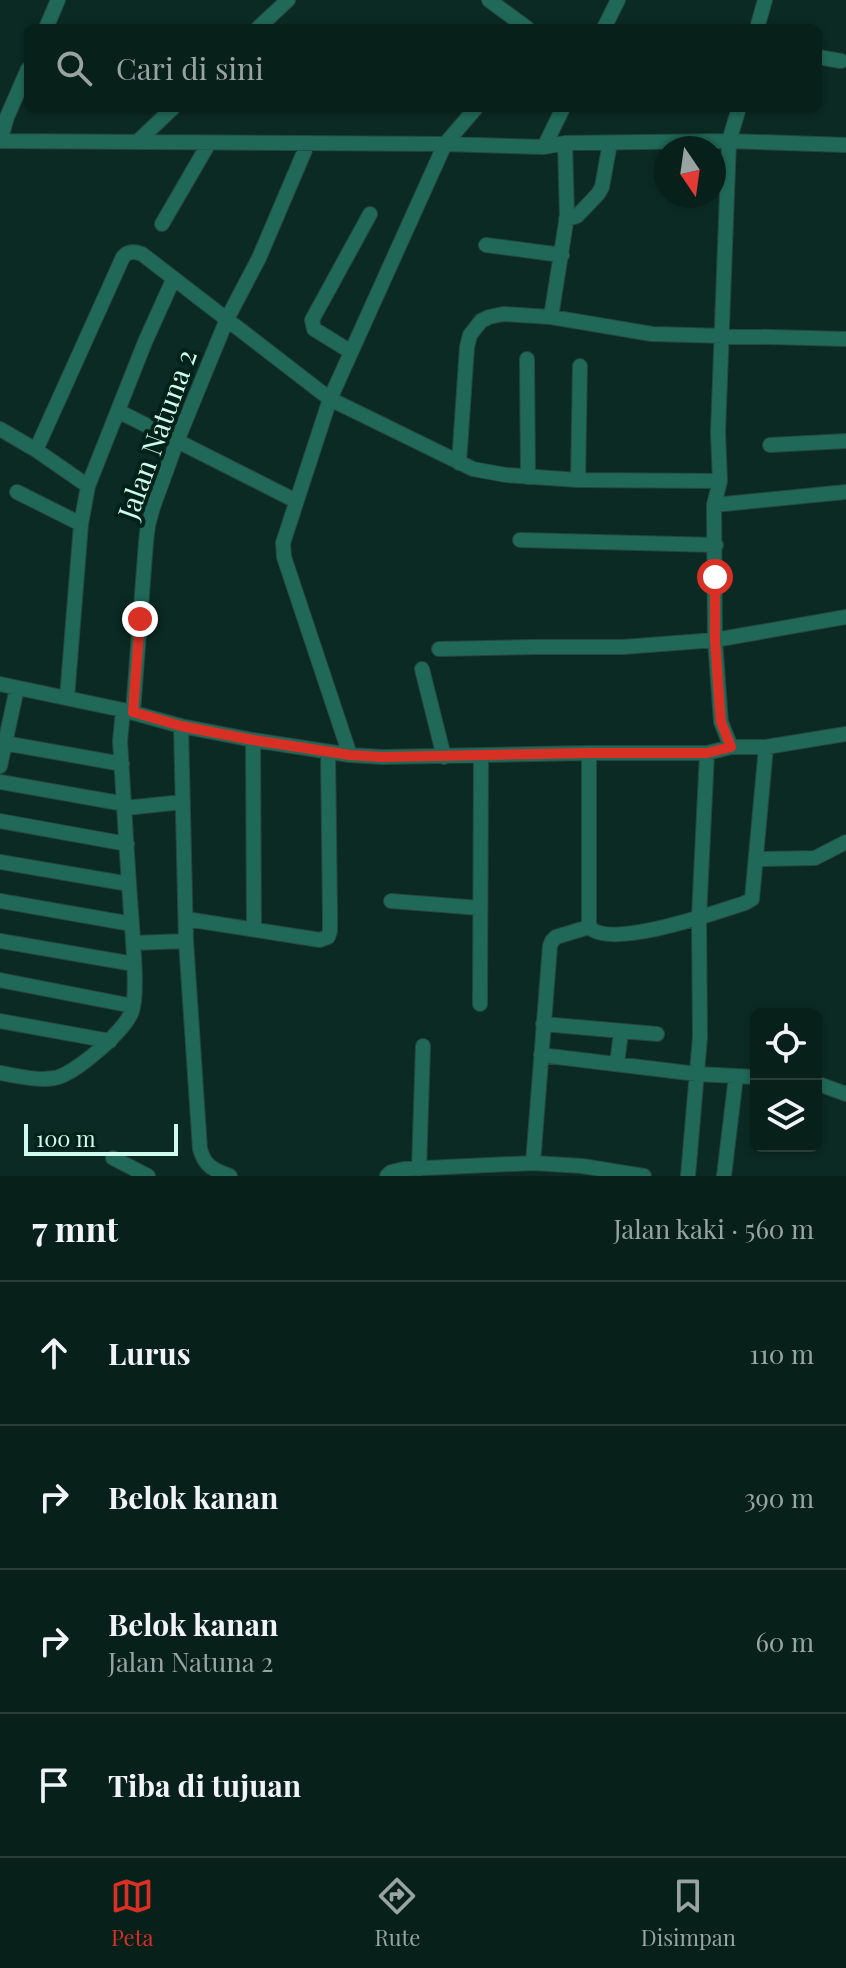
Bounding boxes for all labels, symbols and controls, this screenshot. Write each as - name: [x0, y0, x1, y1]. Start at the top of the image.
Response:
- search box: [24, 24, 822, 112]
- icon: search: [52, 46, 96, 90]
- text: Cari di sini: [116, 48, 264, 88]
- north arrow: [654, 136, 726, 208]
- street label: Jalan Natuna 2: [108, 344, 204, 525]
- route start: [697, 559, 733, 595]
- route end: [122, 601, 158, 637]
- map controls: [750, 1008, 822, 1152]
- button: locate: [750, 1008, 822, 1080]
- button: layers: [750, 1080, 822, 1152]
- scale bar: [24, 1120, 178, 1156]
- text: 100 m: [36, 1123, 96, 1153]
- text: 7 mnt: [32, 1205, 118, 1251]
- text: Jalan kaki · 560 m: [613, 1211, 814, 1246]
- icon: ahead: [32, 1331, 76, 1375]
- text: Lurus: [108, 1333, 191, 1373]
- text: 110 m: [750, 1336, 814, 1371]
- icon: right: [32, 1475, 76, 1519]
- text: Belok kanan: [108, 1477, 278, 1517]
- text: 390 m: [744, 1480, 814, 1515]
- text: Belok kanan: [108, 1604, 278, 1644]
- icon: right: [32, 1619, 76, 1663]
- text: 60 m: [755, 1624, 814, 1659]
- text: Jalan Natuna 2: [108, 1644, 273, 1679]
- icon: arrive: [32, 1763, 76, 1807]
- text: Tiba di tujuan: [108, 1765, 301, 1805]
- tab: Peta: [110, 1874, 154, 1952]
- tab: Rute: [374, 1874, 420, 1952]
- tab: Disimpan: [641, 1874, 736, 1952]

